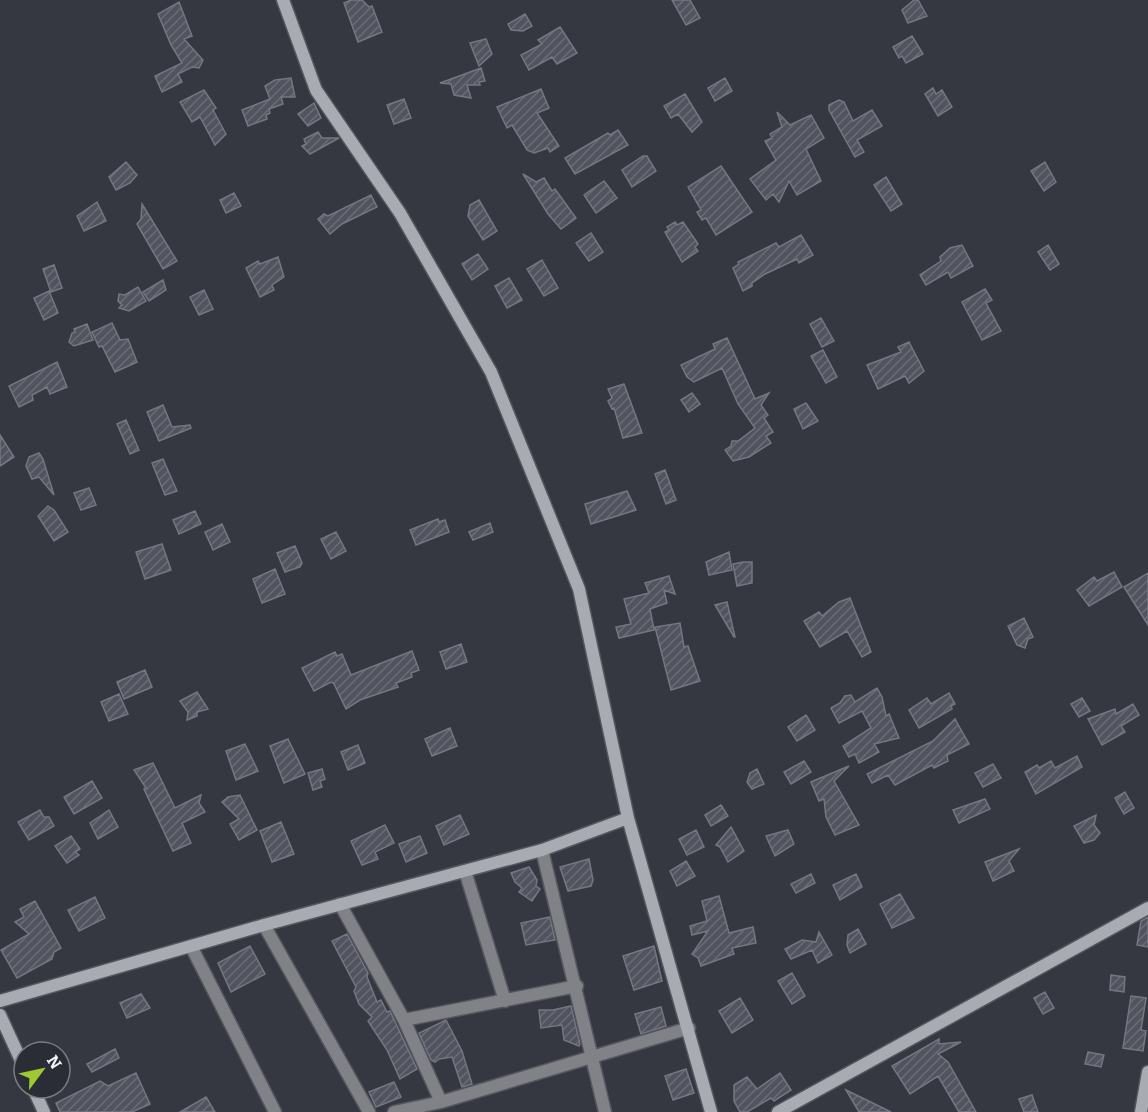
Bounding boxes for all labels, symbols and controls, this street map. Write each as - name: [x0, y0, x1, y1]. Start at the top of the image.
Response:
- north arrow: [12, 1040, 72, 1100]
- text: N: [43, 1052, 65, 1072]

